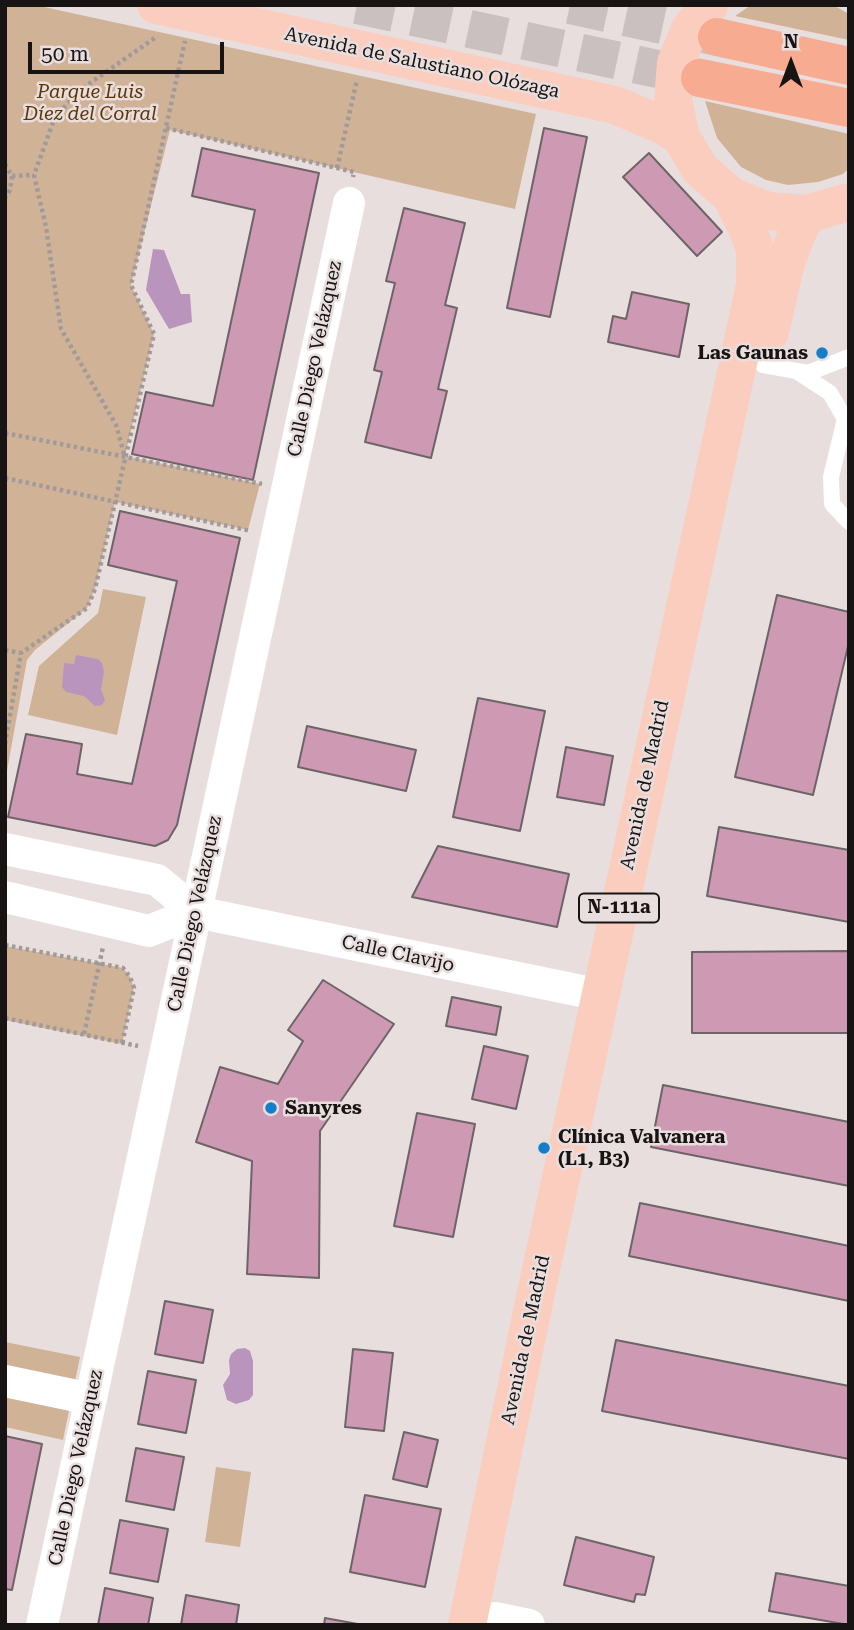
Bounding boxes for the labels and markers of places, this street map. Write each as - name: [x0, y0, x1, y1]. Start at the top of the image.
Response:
- place label: Las Gaunas: [697, 342, 808, 364]
- marker: Las Gaunas: [814, 345, 830, 361]
- place label: Sanyres: [285, 1097, 362, 1119]
- marker: Sanyres: [263, 1100, 279, 1116]
- place label: Clínica Valvanera (L1, B3): [558, 1126, 725, 1170]
- marker: Clínica Valvanera (L1, B3): [536, 1140, 552, 1156]

